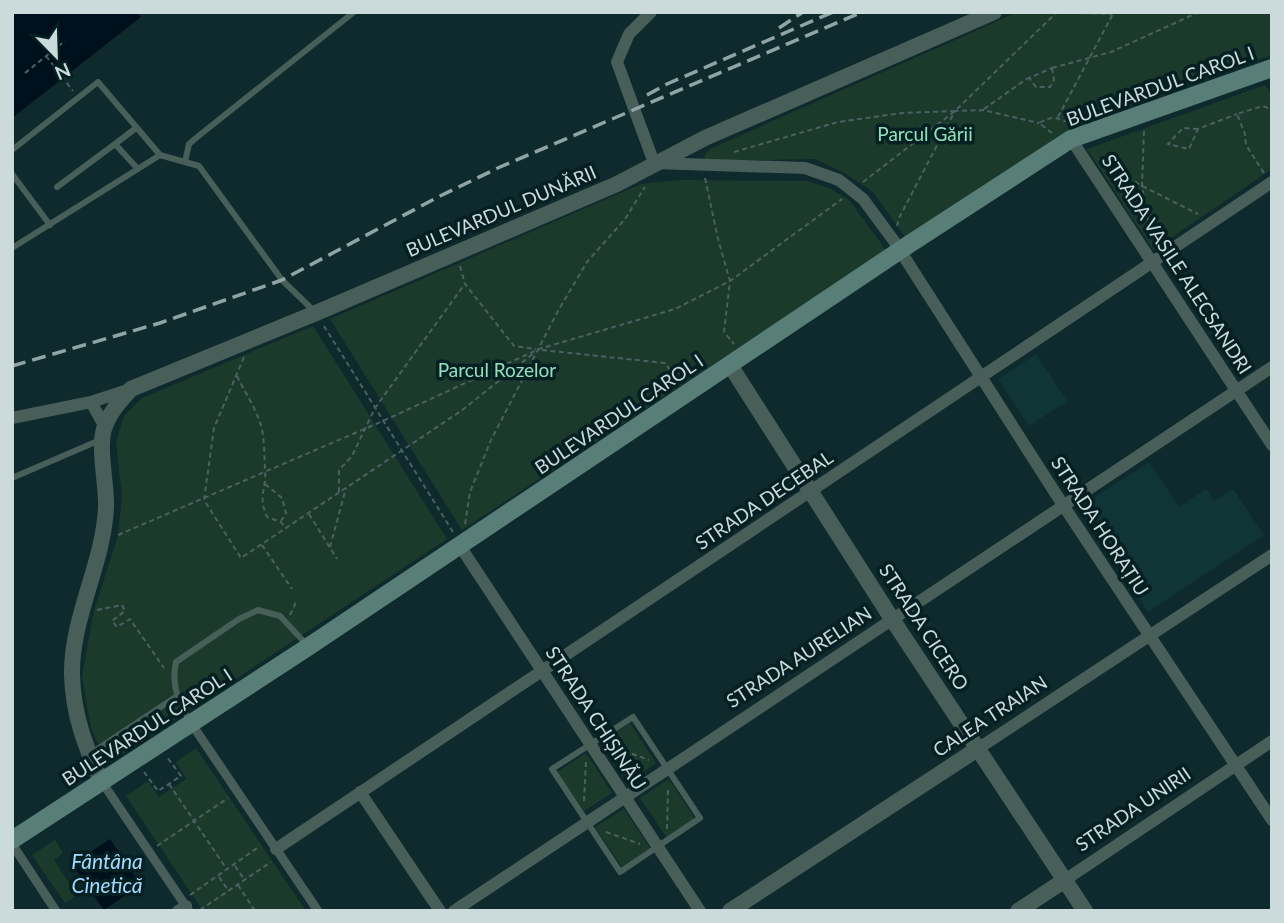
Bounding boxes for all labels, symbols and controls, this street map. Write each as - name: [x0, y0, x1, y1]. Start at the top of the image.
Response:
- north arrow: [21, 21, 91, 91]
- street label: BULEVARDUL CAROL I: [1063, 41, 1257, 130]
- text: N: [52, 59, 74, 86]
- park label: Parcul Gării: [877, 122, 973, 145]
- street label: STRADA VASILE ALECSANDRI: [1098, 150, 1257, 378]
- street label: BULEVARDUL DUNĂRII: [402, 160, 599, 261]
- street label: BULEVARDUL CAROL I: [530, 349, 707, 478]
- park label: Parcul Rozelor: [438, 358, 556, 381]
- street label: STRADA DECEBAL: [691, 445, 837, 554]
- street label: STRADA HORAȚIU: [1047, 452, 1154, 600]
- street label: STRADA CICERO: [875, 559, 974, 694]
- street label: STRADA AURELIAN: [722, 601, 876, 712]
- street label: STRADA CHIȘINĂU: [541, 642, 651, 794]
- street label: BULEVARDUL CAROL I: [57, 663, 236, 790]
- street label: CALEA TRAIAN: [928, 670, 1051, 761]
- street label: STRADA UNIRII: [1071, 762, 1195, 856]
- water label: Fântâna Cinetică: [71, 848, 143, 897]

